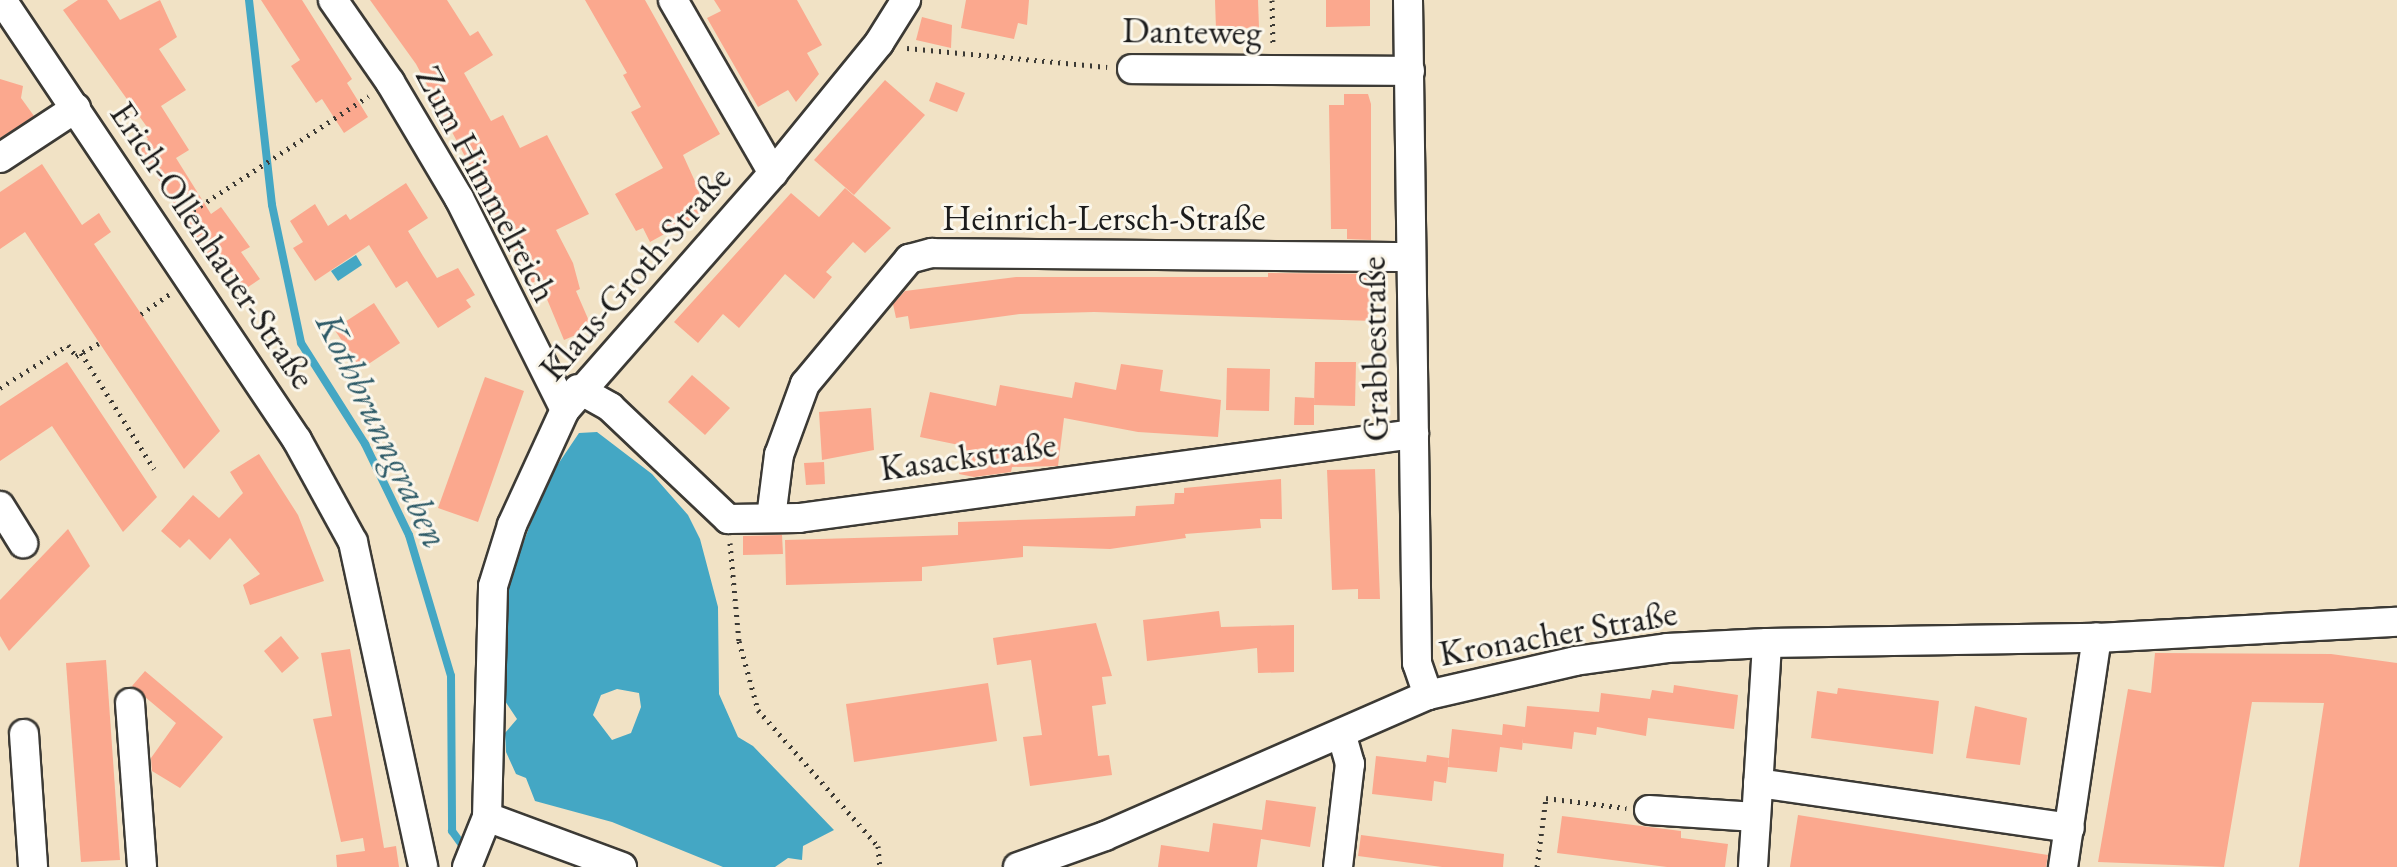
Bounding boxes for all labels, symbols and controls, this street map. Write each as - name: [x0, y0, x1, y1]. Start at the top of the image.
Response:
- street label: Danteweg: [1122, 8, 1262, 54]
- street label: Zum Himmelreich: [407, 59, 567, 309]
- street label: Erich-Ollenhauer-Straße: [101, 93, 325, 397]
- street label: Klaus-Groth-Straße: [530, 157, 740, 389]
- street label: Heinrich-Lersch-Straße: [942, 196, 1266, 240]
- street label: Grabbestraße: [1351, 256, 1397, 442]
- water label: Kothbrunngraben: [307, 305, 459, 555]
- street label: Kasackstraße: [877, 422, 1059, 490]
- street label: Kronacher Straße: [1436, 591, 1680, 675]

